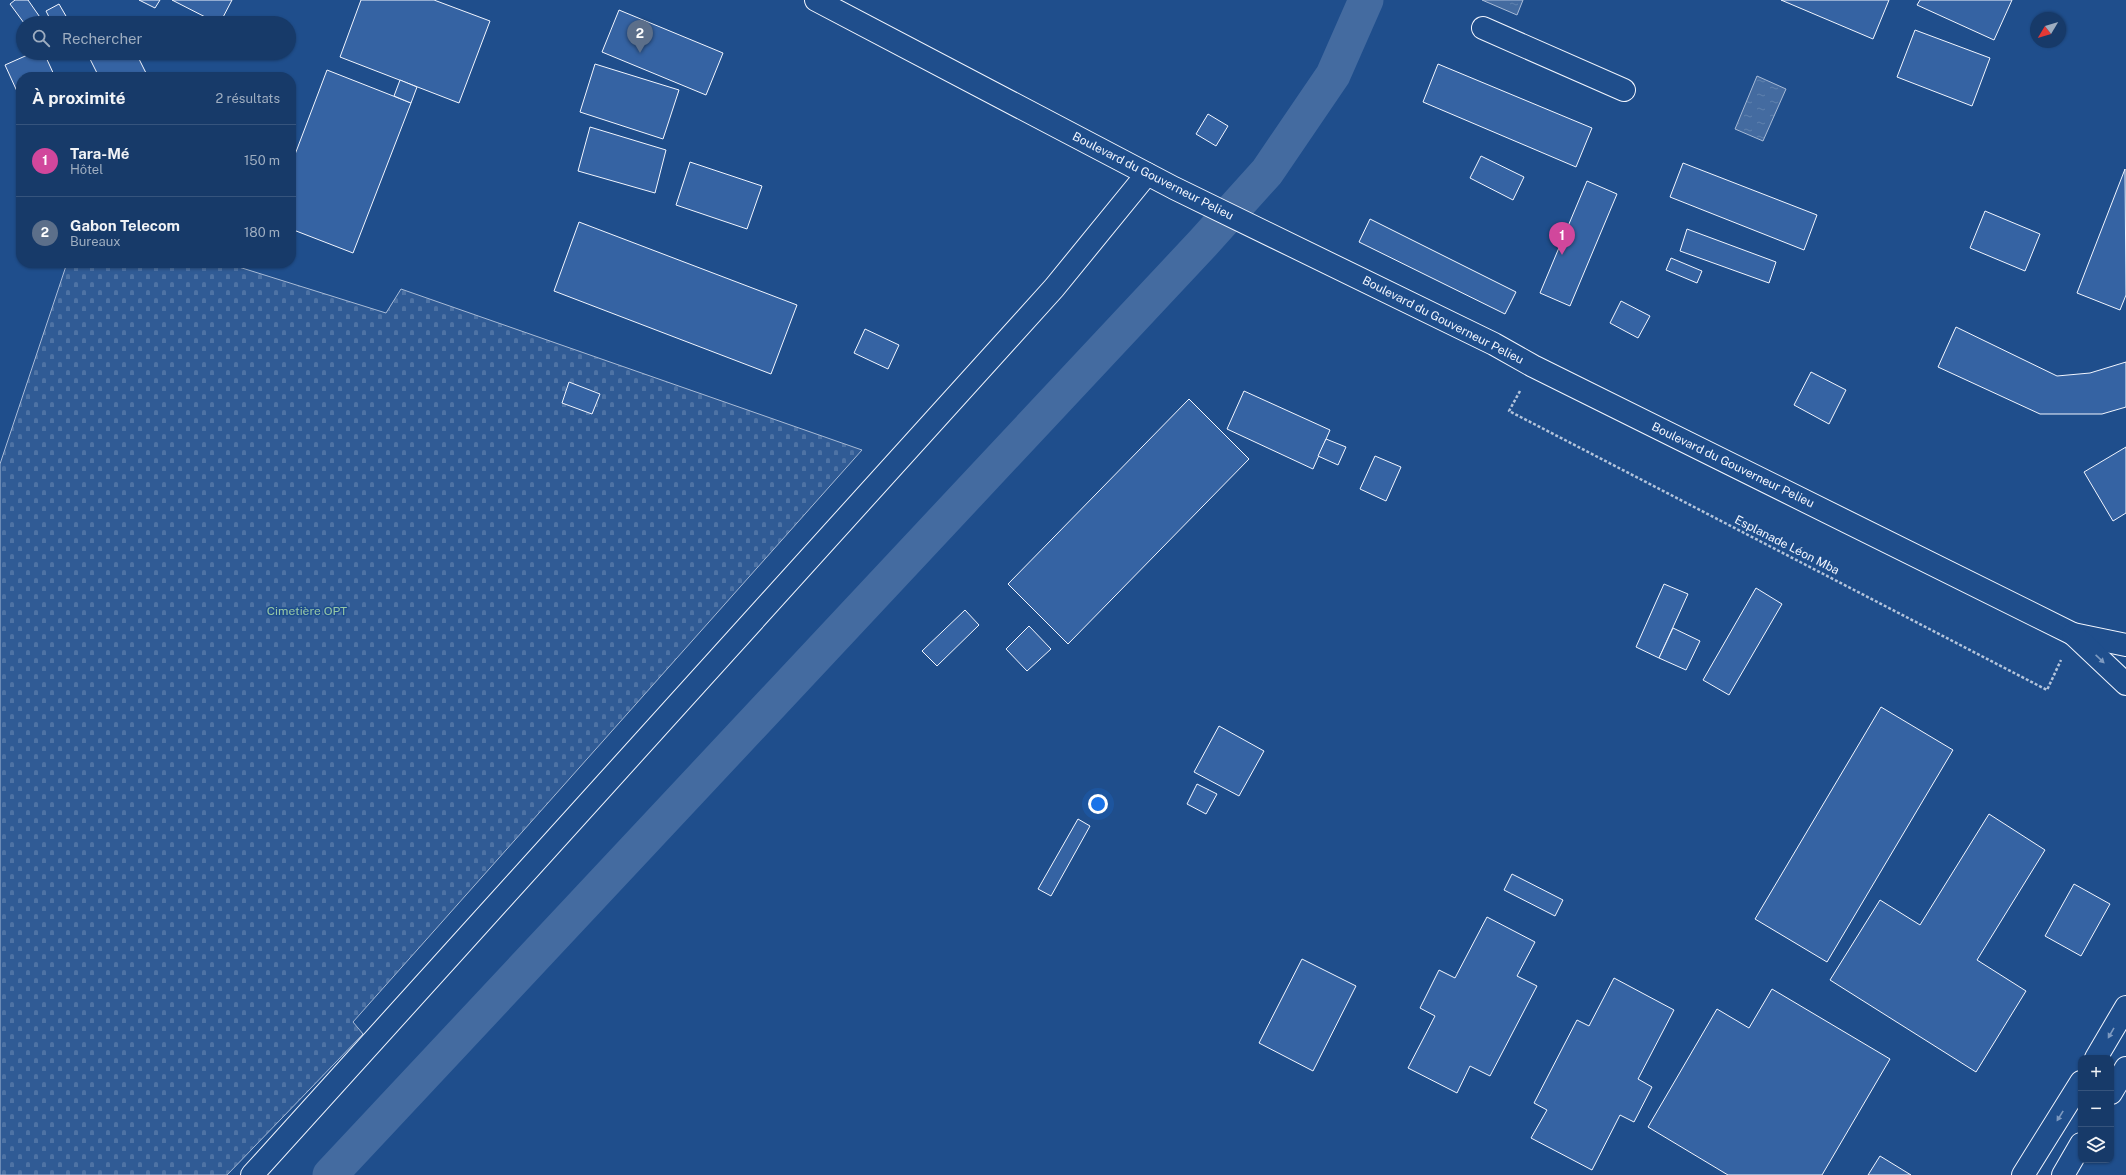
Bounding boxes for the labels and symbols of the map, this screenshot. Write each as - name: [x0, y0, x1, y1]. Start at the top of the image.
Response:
- north arrow: [2030, 12, 2066, 48]
- pin: 2: [627, 20, 653, 53]
- street label: Boulevard du Gouverneur Pelieu: [1070, 129, 1236, 223]
- pin: 1: [1549, 222, 1575, 255]
- street label: Boulevard du Gouverneur Pelieu: [1360, 273, 1526, 367]
- street label: Boulevard du Gouverneur Pelieu: [1650, 419, 1817, 511]
- street label: Esplanade Léon Mba: [1732, 513, 1842, 577]
- park label: Cimetière OPT: [267, 604, 347, 618]
- one-way arrow: [2095, 654, 2105, 664]
- your location: [1088, 794, 1108, 814]
- one-way arrow: [2108, 1027, 2115, 1039]
- one-way arrow: [2057, 1110, 2064, 1121]

